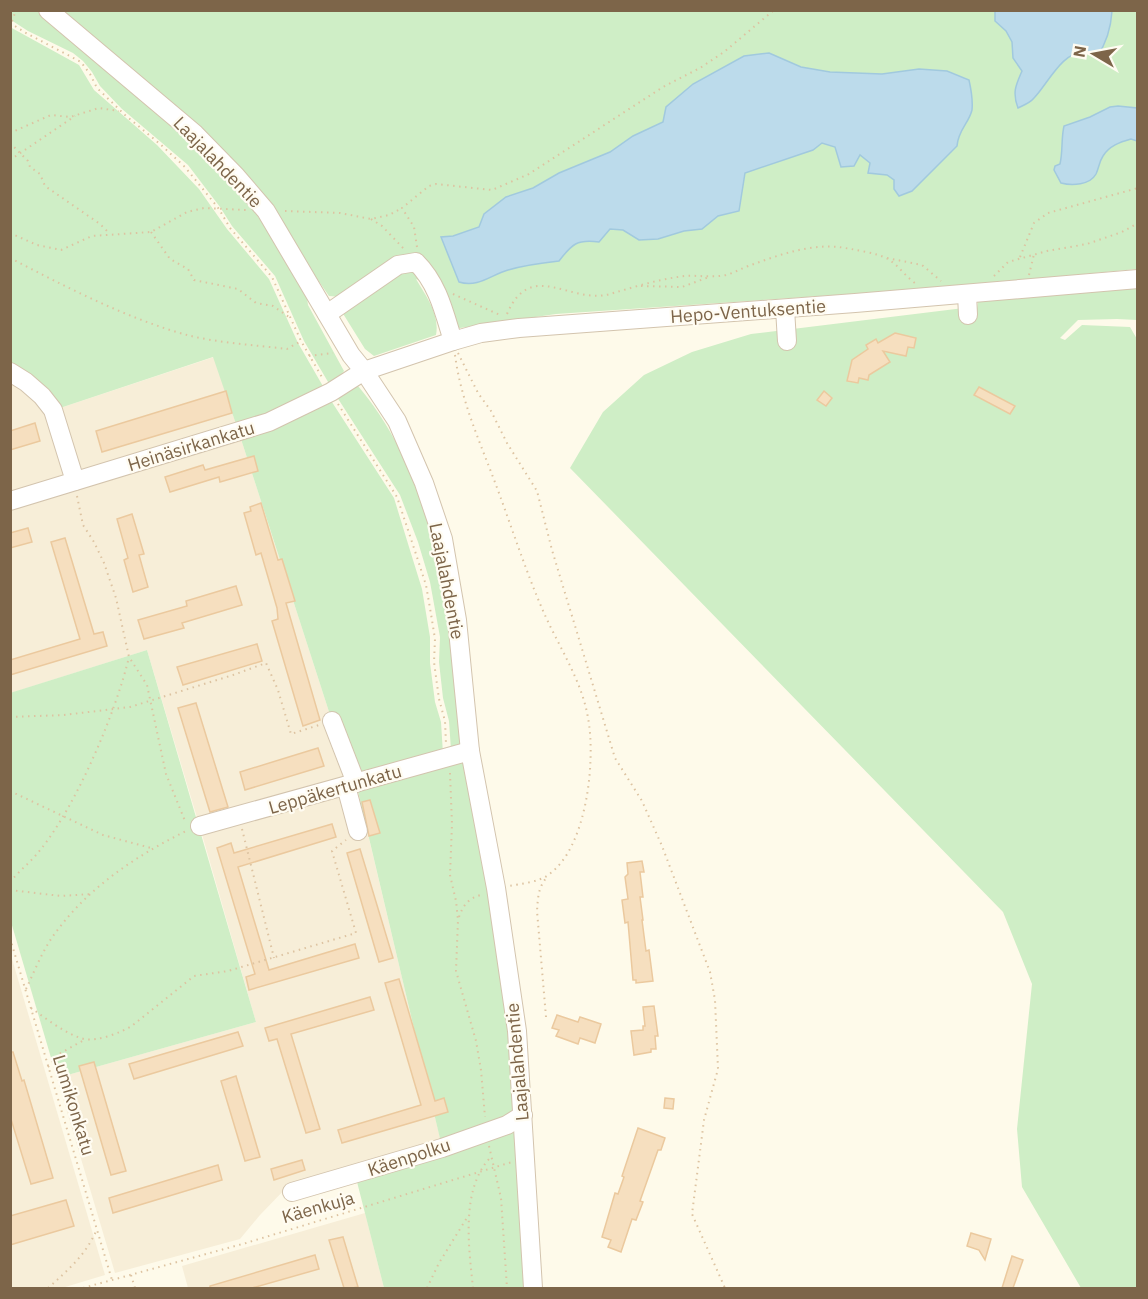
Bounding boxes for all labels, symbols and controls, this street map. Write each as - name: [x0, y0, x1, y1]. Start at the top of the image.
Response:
- north arrow: [1064, 24, 1124, 84]
- text: N: [1068, 44, 1090, 59]
- street label: Laajalahdentie: [169, 111, 267, 213]
- street label: Hepo-Ventuksentie: [669, 294, 827, 328]
- street label: Heinäsirkankatu: [125, 416, 257, 476]
- street label: Laajalahdentie: [424, 521, 470, 641]
- street label: Leppäkertunkatu: [266, 759, 404, 819]
- street label: Laajalahdentie: [500, 1002, 534, 1122]
- street label: Lumikonkatu: [48, 1052, 100, 1158]
- street label: Käenpolku: [365, 1133, 453, 1181]
- street label: Käenkuja: [279, 1186, 357, 1228]

